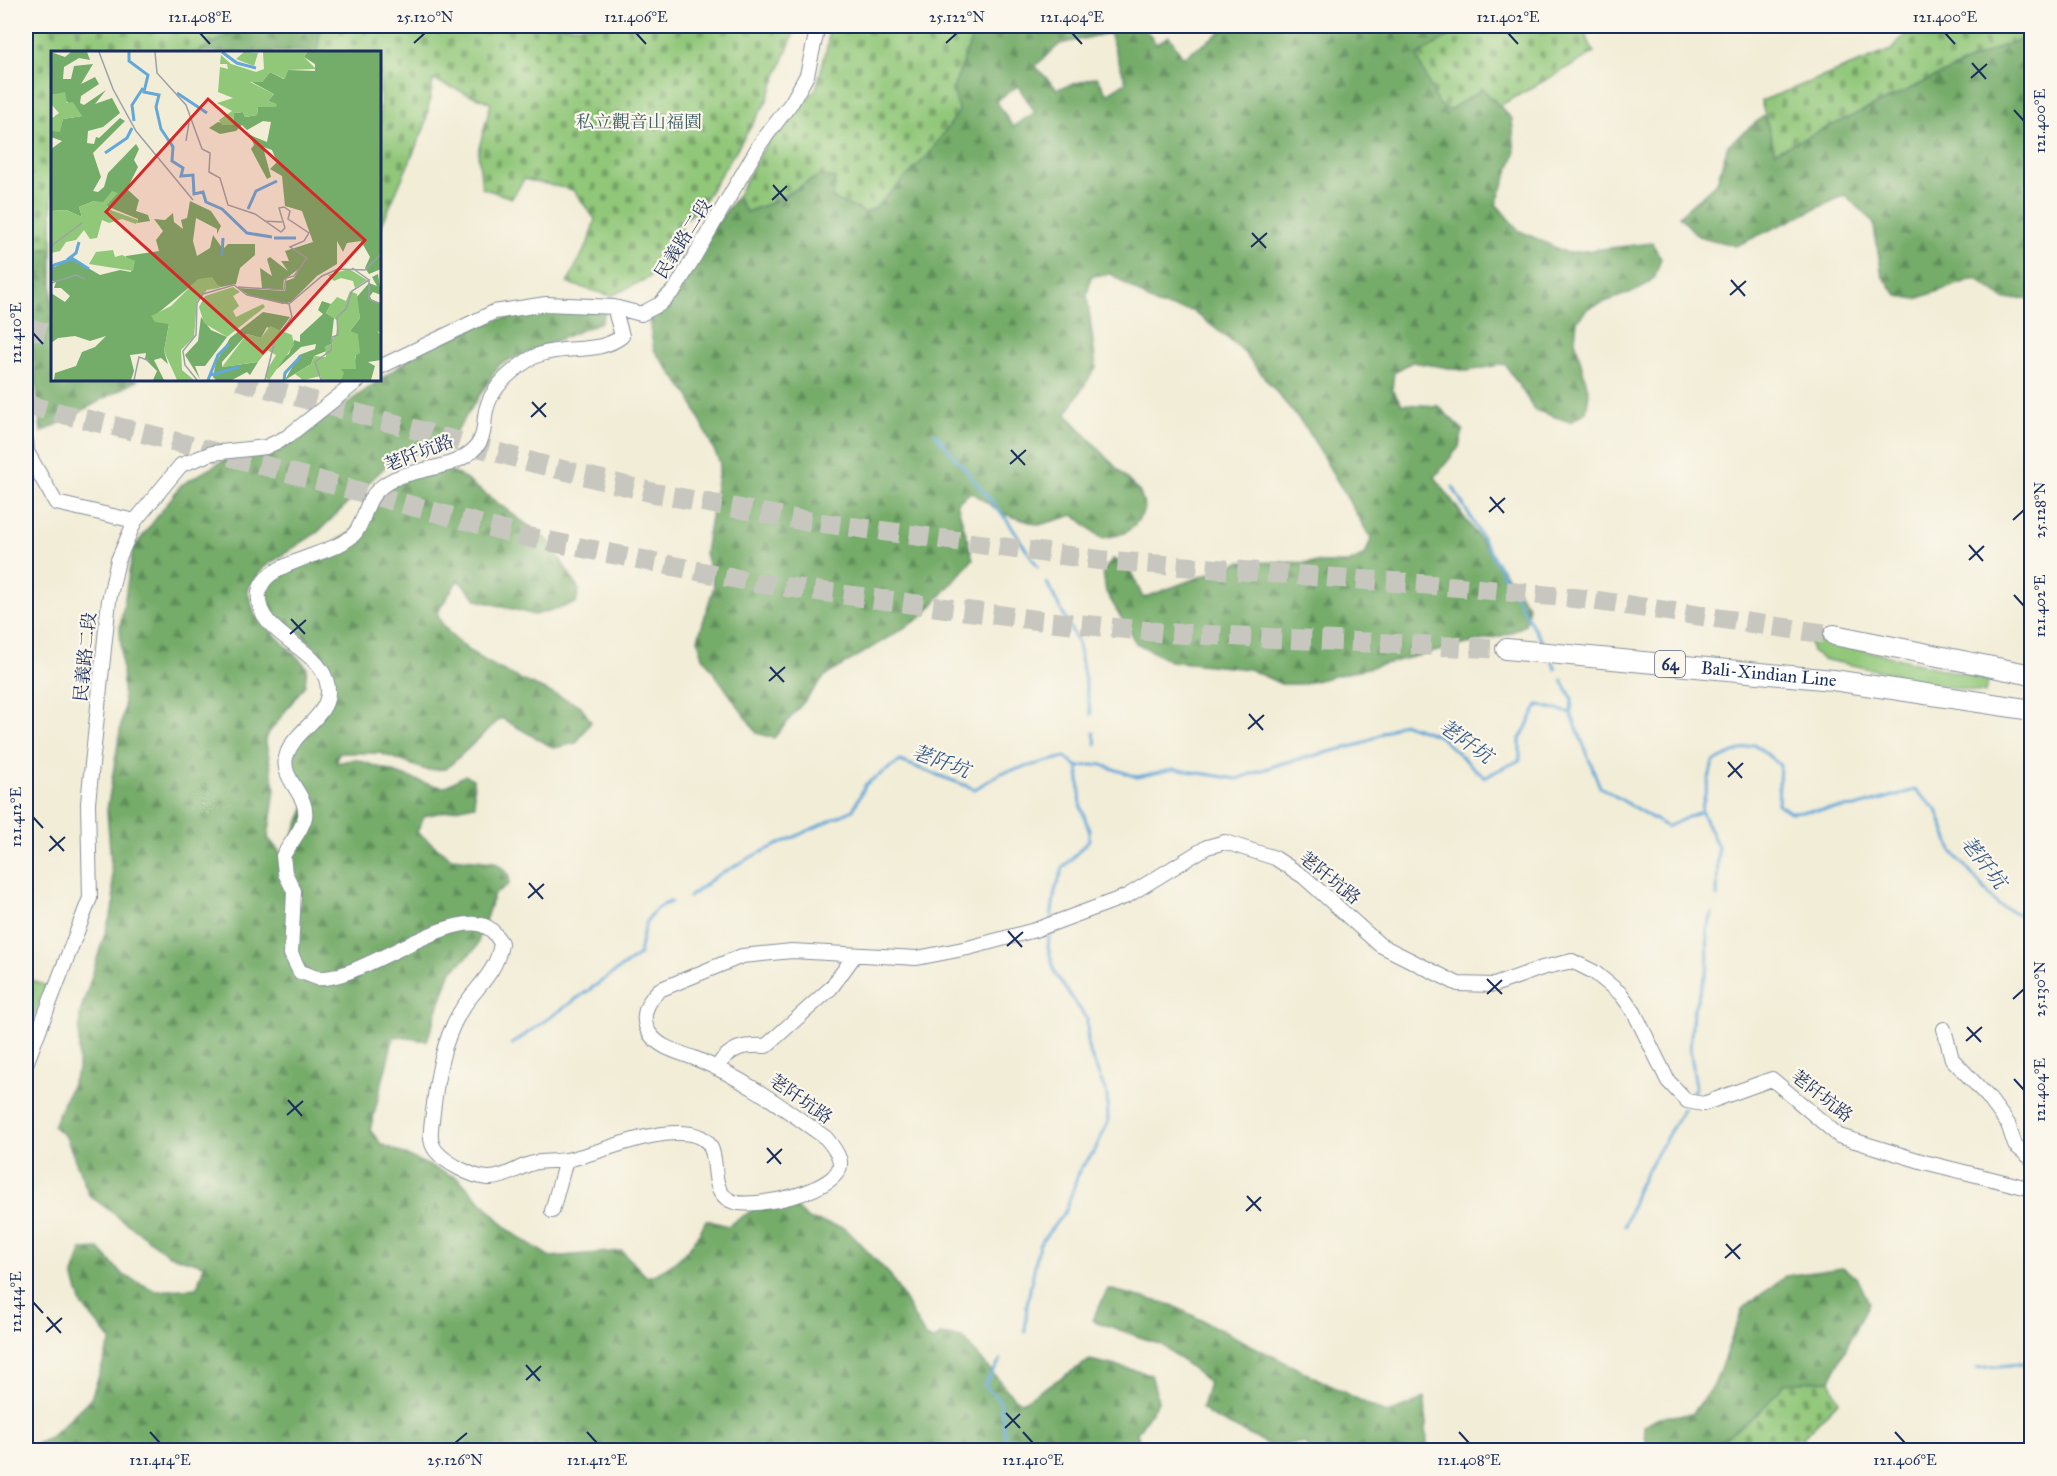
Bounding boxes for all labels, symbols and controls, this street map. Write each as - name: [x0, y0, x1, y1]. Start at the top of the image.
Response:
- text: 121.408°E: [168, 8, 232, 26]
- text: 25.120°N: [396, 8, 454, 26]
- text: 121.406°E: [604, 8, 668, 26]
- text: 25.122°N: [929, 8, 985, 26]
- text: 121.404°E: [1040, 8, 1104, 26]
- text: 121.402°E: [1476, 8, 1540, 26]
- text: 121.400°E: [1913, 8, 1978, 26]
- inset map: [51, 51, 381, 381]
- text: 121.400°E: [2031, 88, 2049, 153]
- park label: 私立觀音山福園: [576, 111, 702, 133]
- street label: 民義路二段: [650, 195, 716, 283]
- text: 121.410°E: [7, 302, 25, 364]
- street label: 荖阡坑路: [381, 430, 457, 476]
- text: 25.128°N: [2031, 482, 2049, 538]
- text: 121.402°E: [2031, 574, 2049, 638]
- street label: 民義路二段: [69, 611, 101, 703]
- road number: 64: [1655, 651, 1685, 677]
- street label: Bali-Xindian Line: [1700, 657, 1838, 691]
- water label: 荖阡坑: [1435, 714, 1500, 770]
- water label: 荖阡坑: [909, 739, 976, 784]
- text: 121.412°E: [7, 787, 25, 847]
- water label: 荖阡坑: [1956, 831, 2014, 895]
- street label: 荖阡坑路: [1295, 847, 1365, 909]
- text: 25.130°N: [2031, 961, 2049, 1017]
- text: 121.404°E: [2031, 1058, 2049, 1122]
- street label: 荖阡坑路: [1787, 1065, 1857, 1127]
- street label: 荖阡坑路: [765, 1069, 837, 1129]
- text: 121.414°E: [7, 1271, 25, 1333]
- text: 121.414°E: [129, 1451, 191, 1469]
- text: 25.126°N: [427, 1451, 483, 1469]
- text: 121.412°E: [567, 1451, 627, 1469]
- text: 121.410°E: [1002, 1451, 1064, 1469]
- text: 121.408°E: [1437, 1451, 1501, 1469]
- text: 121.406°E: [1873, 1451, 1937, 1469]

